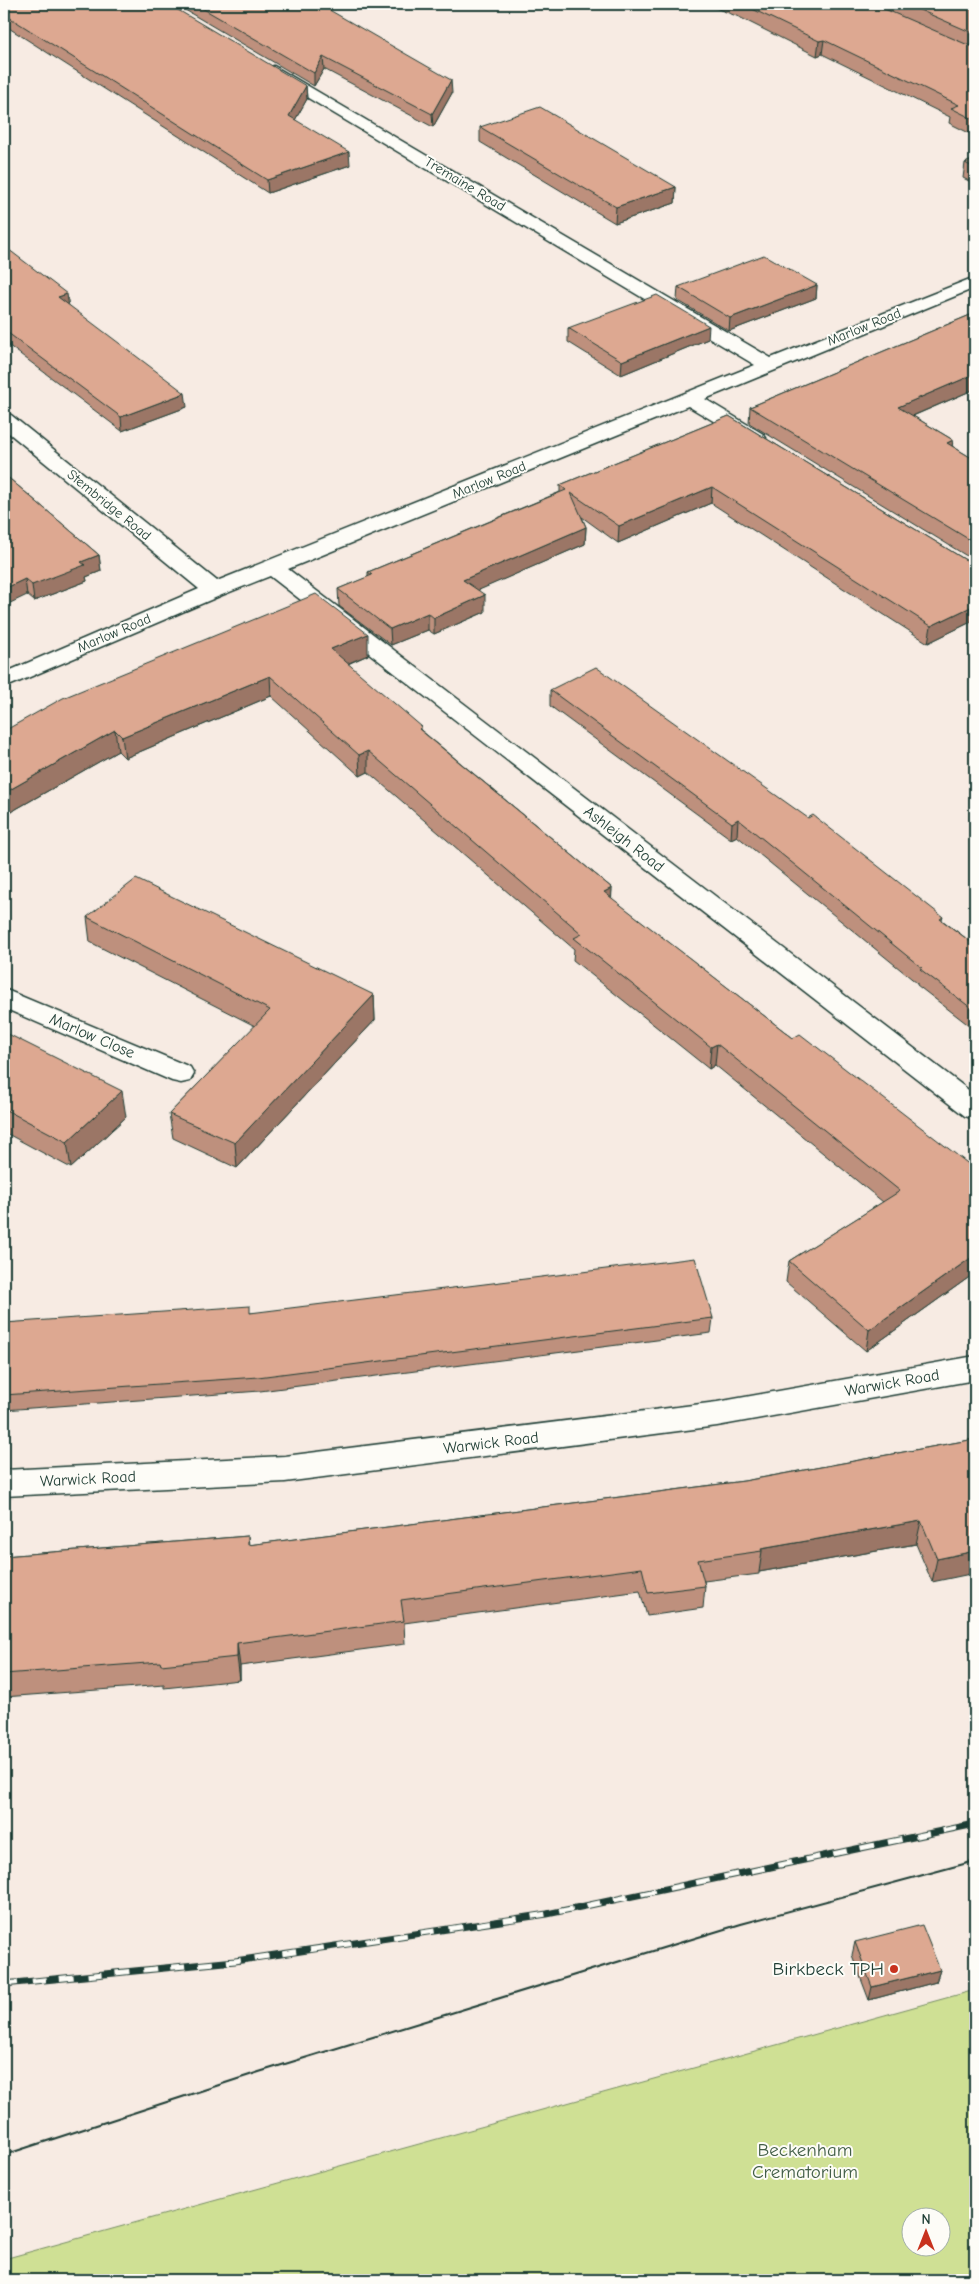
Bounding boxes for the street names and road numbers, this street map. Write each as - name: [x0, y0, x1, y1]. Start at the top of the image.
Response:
- street label: Tremaine Road: [422, 153, 508, 215]
- street label: Marlow Road: [825, 304, 903, 350]
- street label: Marlow Road: [450, 457, 528, 503]
- street label: Stembridge Road: [64, 466, 154, 544]
- street label: Marlow Road: [75, 610, 153, 656]
- street label: Ashleigh Road: [580, 802, 668, 876]
- street label: Marlow Close: [47, 1010, 137, 1062]
- street label: Warwick Road: [843, 1366, 941, 1400]
- street label: Warwick Road: [442, 1428, 540, 1458]
- street label: Warwick Road: [40, 1468, 136, 1490]

